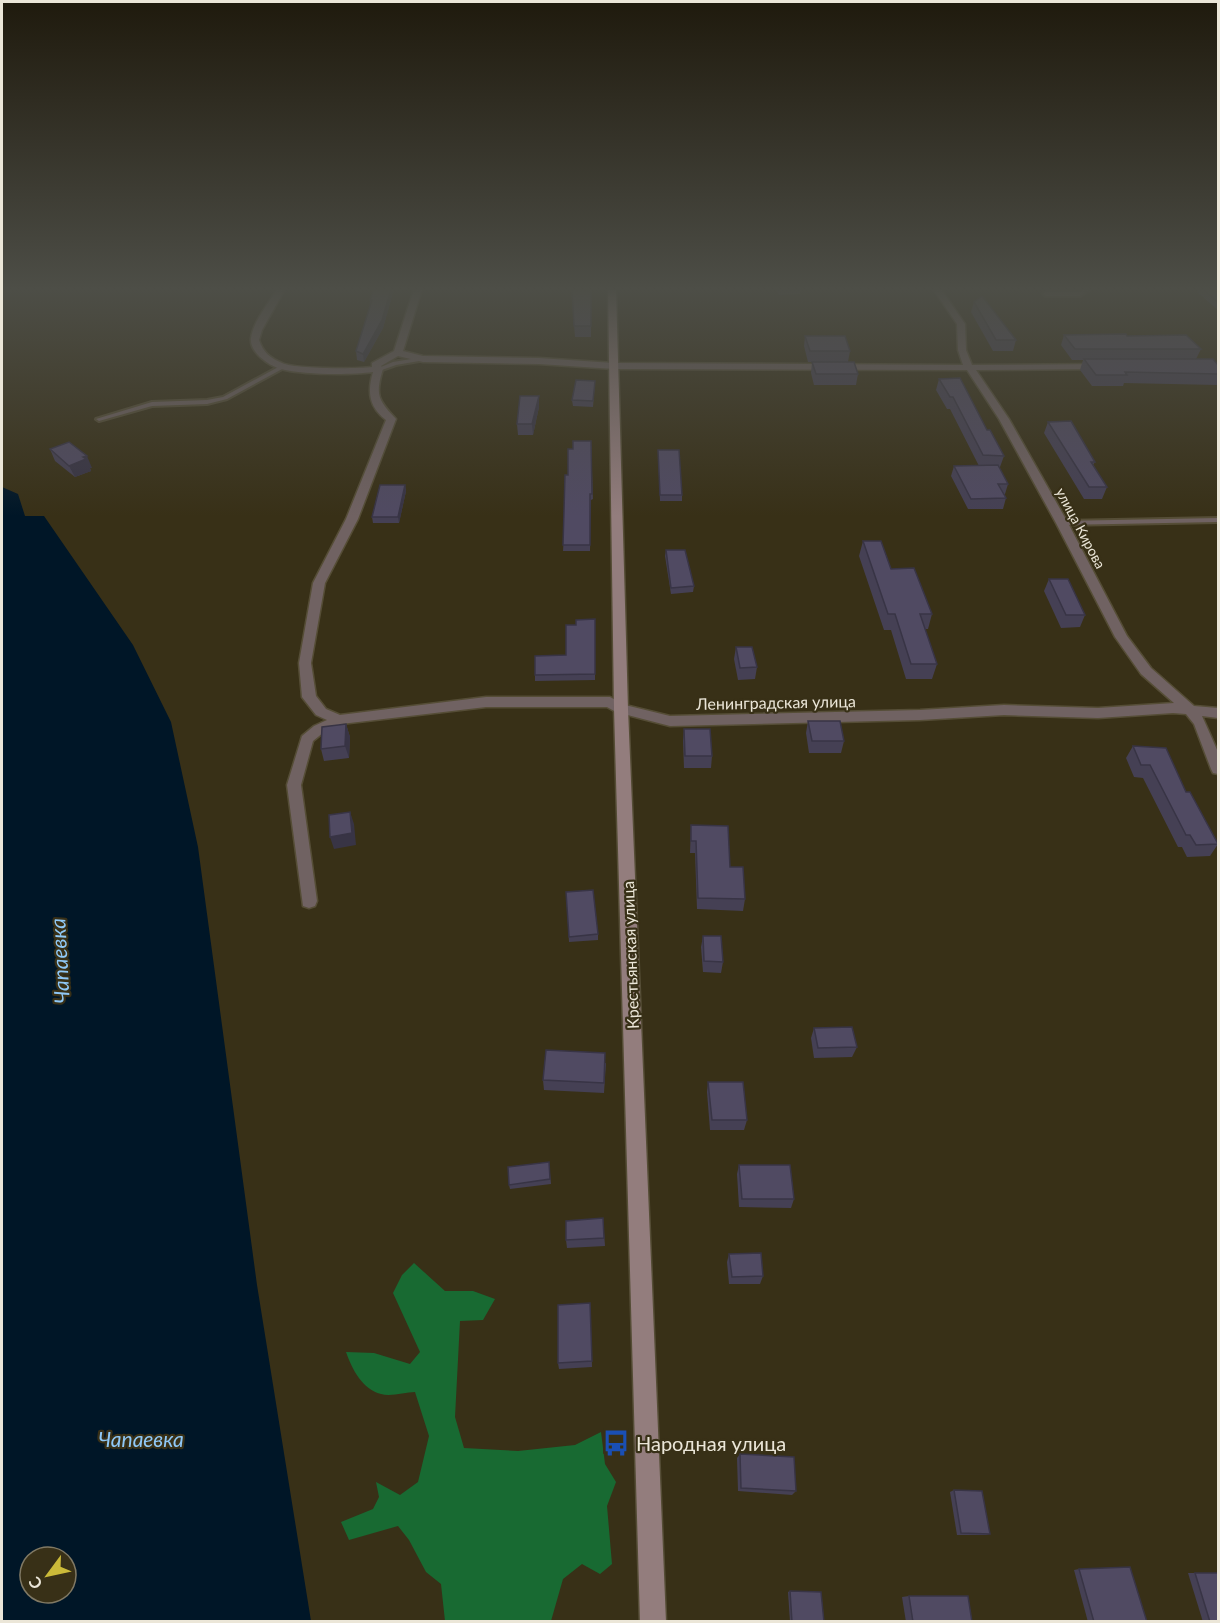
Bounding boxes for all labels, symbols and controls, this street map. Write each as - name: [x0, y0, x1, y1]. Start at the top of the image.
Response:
- street label: улица Кирова: [1053, 485, 1109, 571]
- street label: Ленинградская улица: [695, 691, 856, 713]
- street label: Крестьянская улица: [618, 881, 642, 1029]
- water label: Чапаевка: [44, 918, 74, 1004]
- water label: Чапаевка: [98, 1426, 184, 1451]
- bus stop icon: Народная улица: [601, 1428, 631, 1458]
- place label: Народная улица: [636, 1431, 786, 1455]
- north arrow: [18, 1545, 78, 1605]
- text: С: [24, 1573, 46, 1593]

